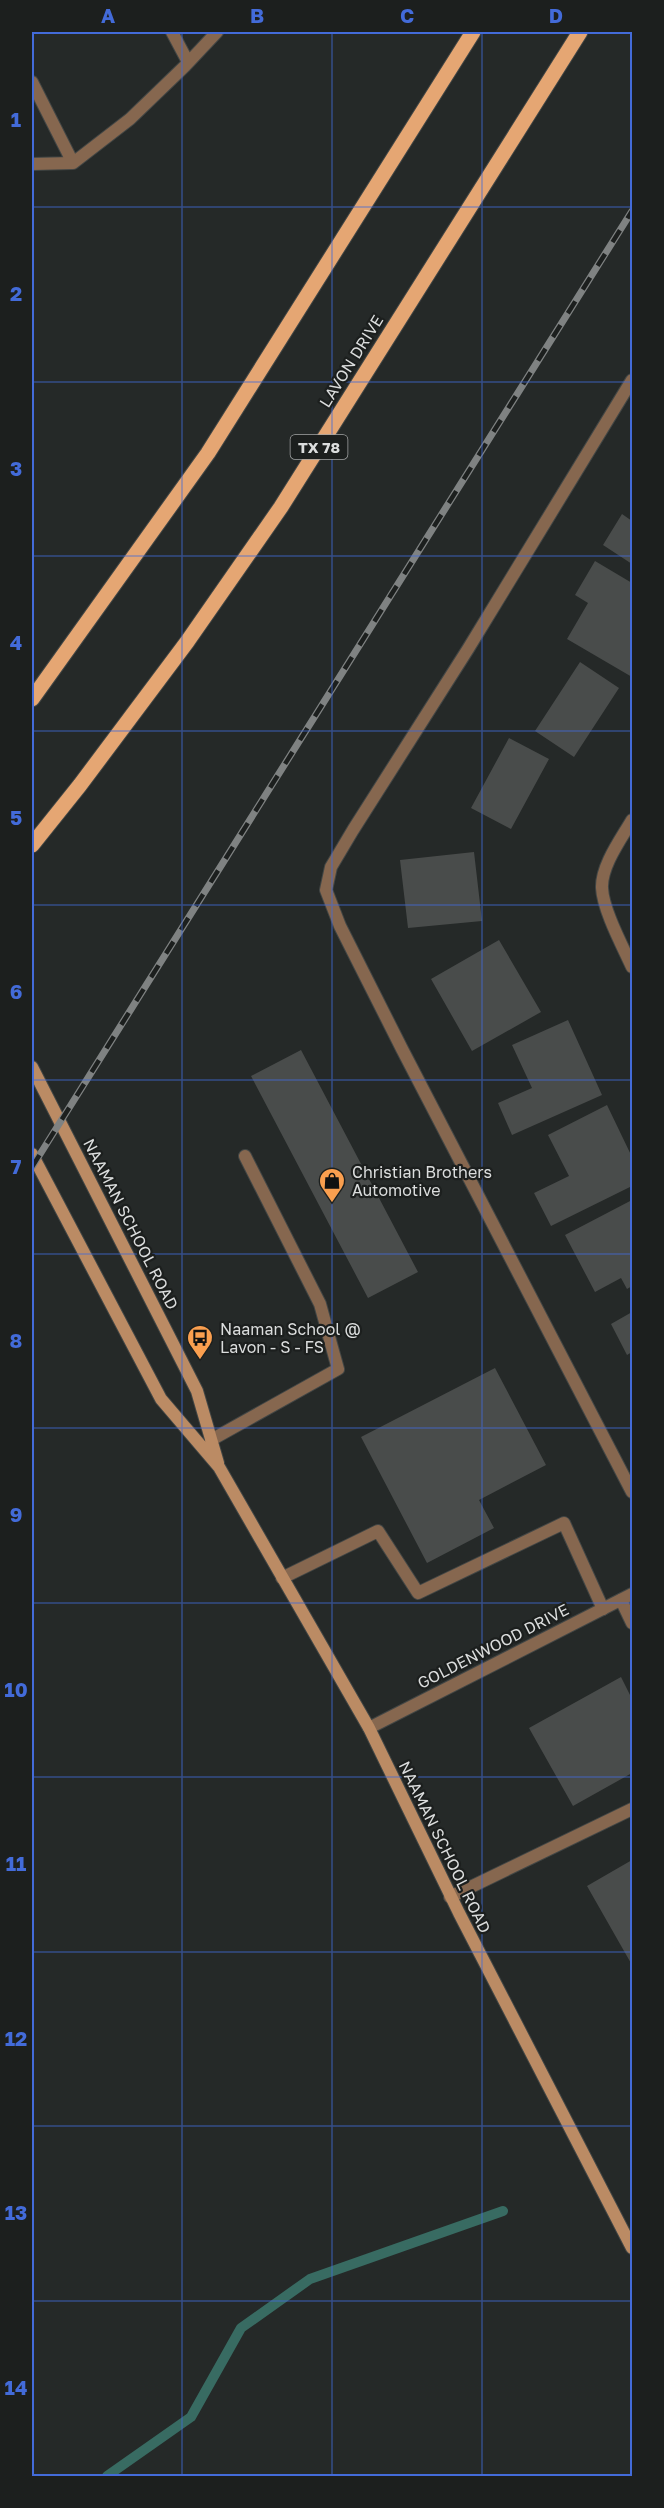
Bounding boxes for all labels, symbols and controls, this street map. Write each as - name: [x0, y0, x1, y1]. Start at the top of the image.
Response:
- text: A: [101, 3, 115, 27]
- text: B: [250, 3, 264, 27]
- text: C: [400, 3, 414, 27]
- text: D: [549, 3, 563, 27]
- text: 1: [11, 107, 21, 131]
- text: 2: [10, 281, 22, 305]
- street label: LAVON DRIVE: [315, 311, 387, 411]
- road number: TX 78: [290, 435, 348, 459]
- text: 3: [10, 456, 22, 480]
- text: 4: [10, 630, 22, 654]
- text: 5: [10, 805, 22, 829]
- text: 6: [10, 979, 22, 1003]
- street label: NAAMAN SCHOOL ROAD: [79, 1135, 183, 1313]
- text: 7: [11, 1154, 22, 1178]
- place label: Christian Brothers Automotive: [352, 1162, 492, 1200]
- shop icon: Christian Brothers Automotive: [317, 1166, 347, 1204]
- place label: Naaman School @ Lavon - S - FS: [220, 1319, 361, 1357]
- bus stop icon: Naaman School @ Lavon - S - FS: [185, 1323, 215, 1361]
- text: 8: [10, 1328, 22, 1352]
- text: 9: [10, 1502, 22, 1526]
- street label: GOLDENWOOD DRIVE: [414, 1599, 572, 1693]
- text: 10: [4, 1677, 28, 1701]
- street label: NAAMAN SCHOOL ROAD: [395, 1758, 495, 1936]
- text: 11: [6, 1851, 26, 1875]
- text: 12: [5, 2026, 27, 2050]
- text: 13: [5, 2200, 27, 2224]
- text: 14: [5, 2375, 27, 2399]

